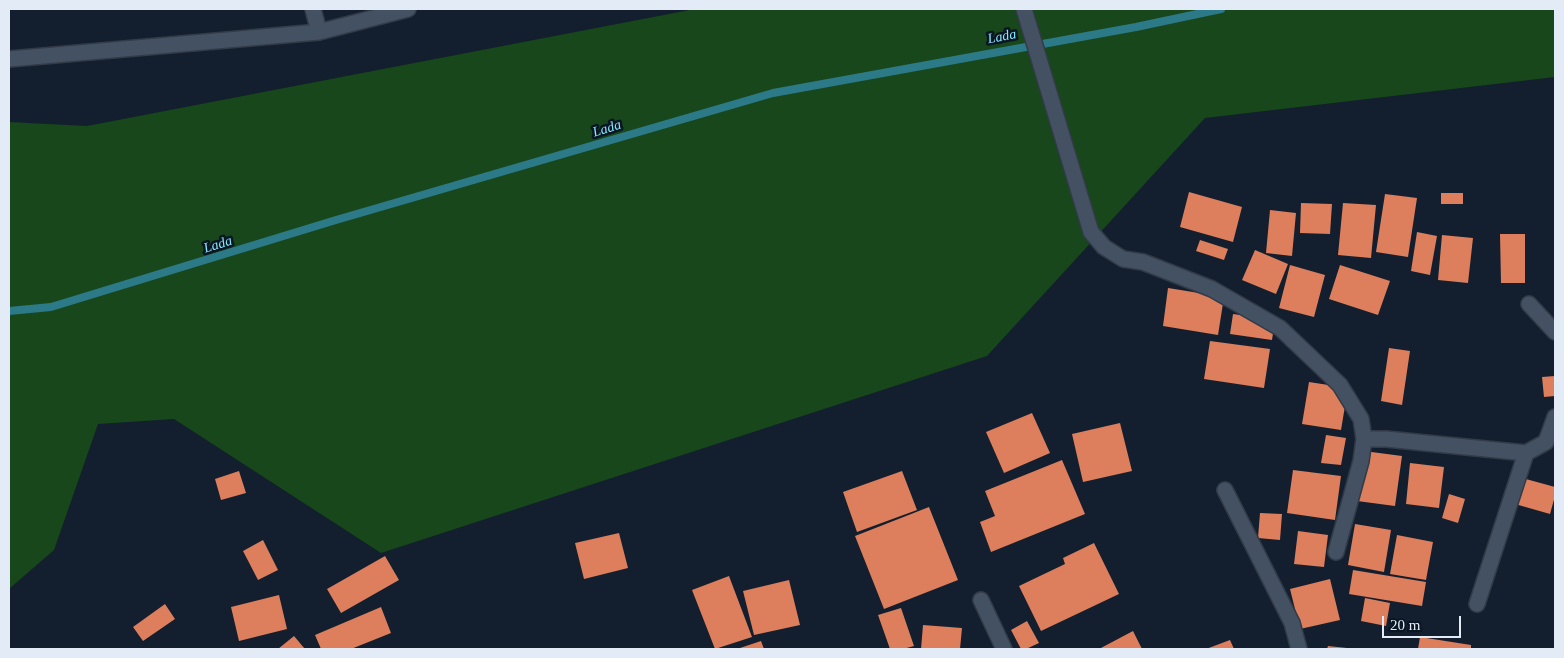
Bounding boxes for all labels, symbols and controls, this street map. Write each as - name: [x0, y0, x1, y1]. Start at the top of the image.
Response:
- water label: Lada: [986, 26, 1018, 48]
- water label: Lada: [591, 117, 623, 141]
- water label: Lada: [202, 233, 234, 257]
- scale bar: [1384, 606, 1463, 638]
- text: 20 m: [1390, 617, 1420, 633]

